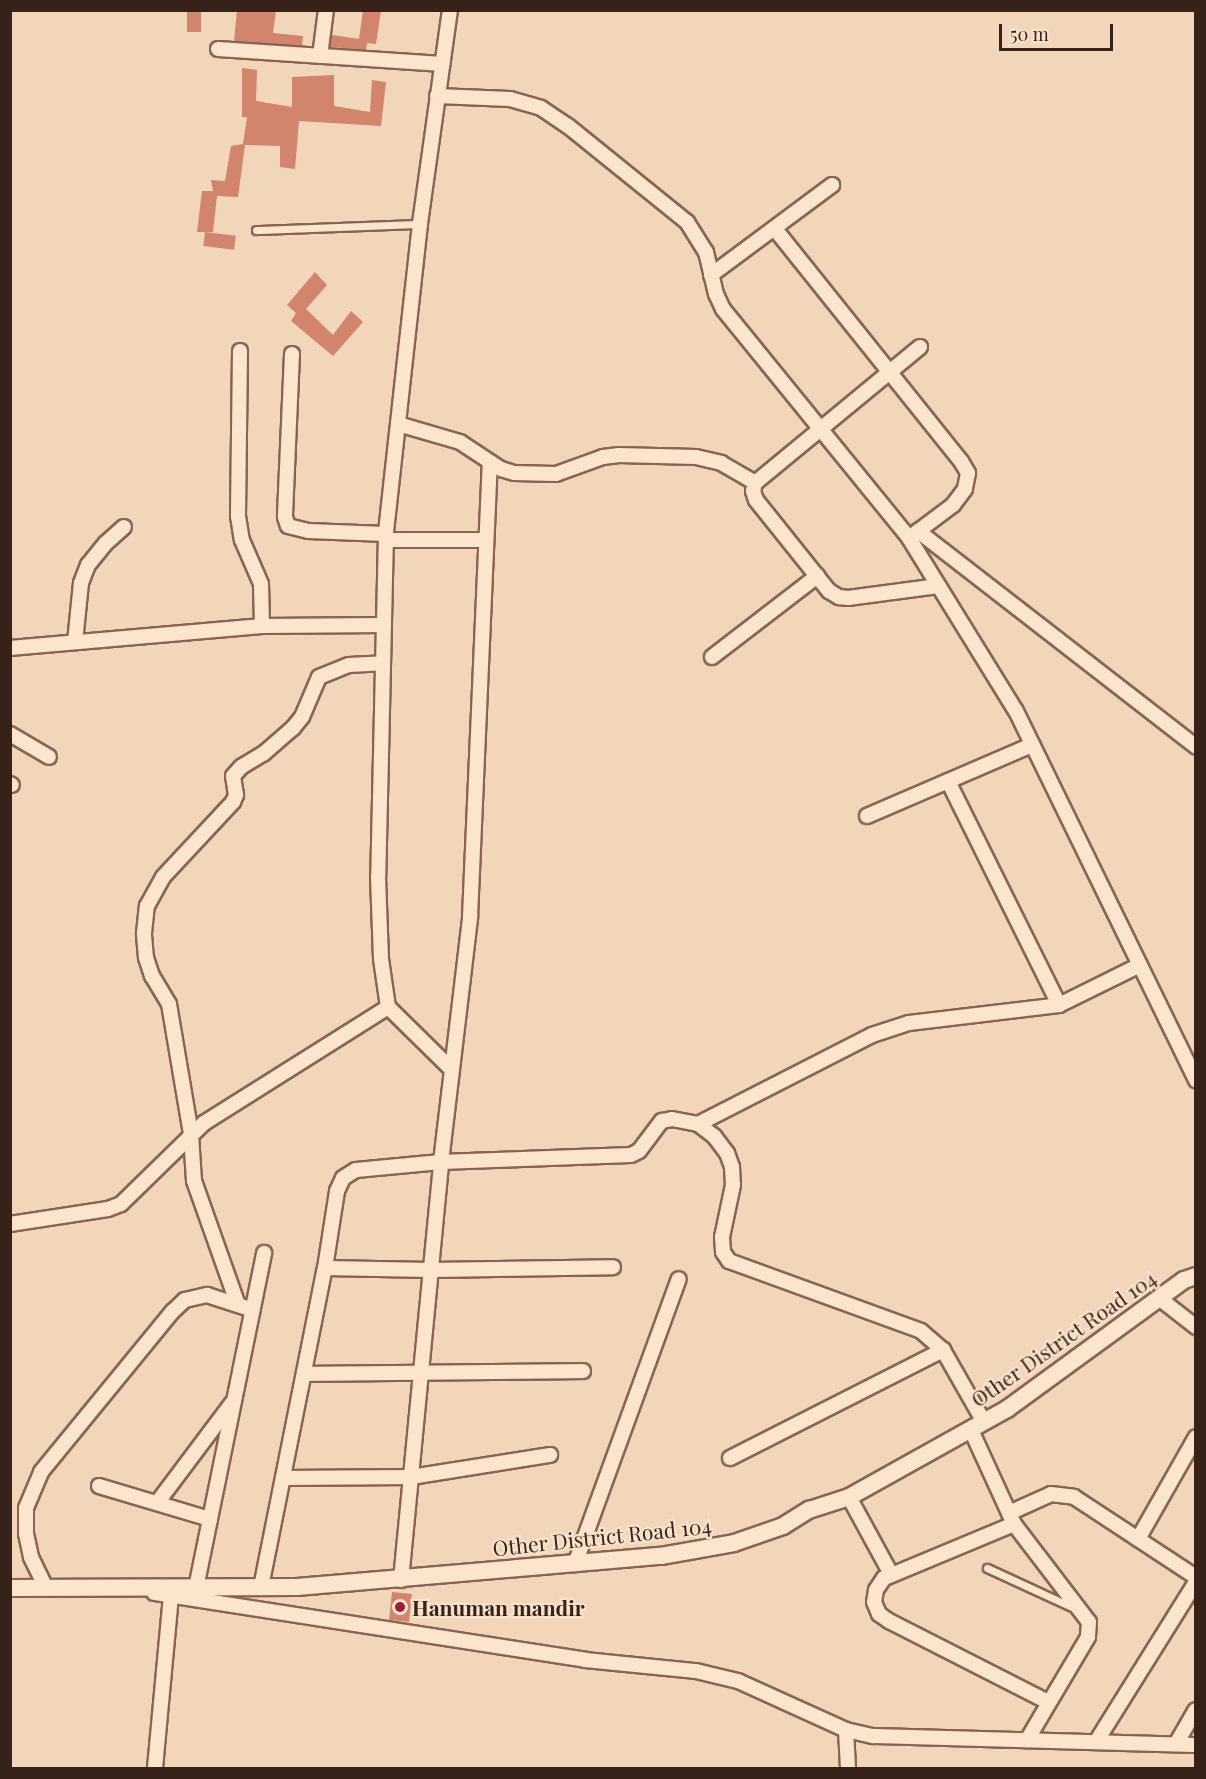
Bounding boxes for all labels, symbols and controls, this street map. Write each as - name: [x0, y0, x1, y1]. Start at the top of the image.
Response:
- scale bar: [1002, 12, 1116, 50]
- text: 50 m: [1010, 22, 1049, 46]
- street label: Other District Road 104: [965, 1264, 1161, 1412]
- street label: Other District Road 104: [491, 1512, 713, 1560]
- place label: Hanuman mandir: [412, 1594, 585, 1620]
- marker: Hanuman mandir: [393, 1600, 407, 1614]

